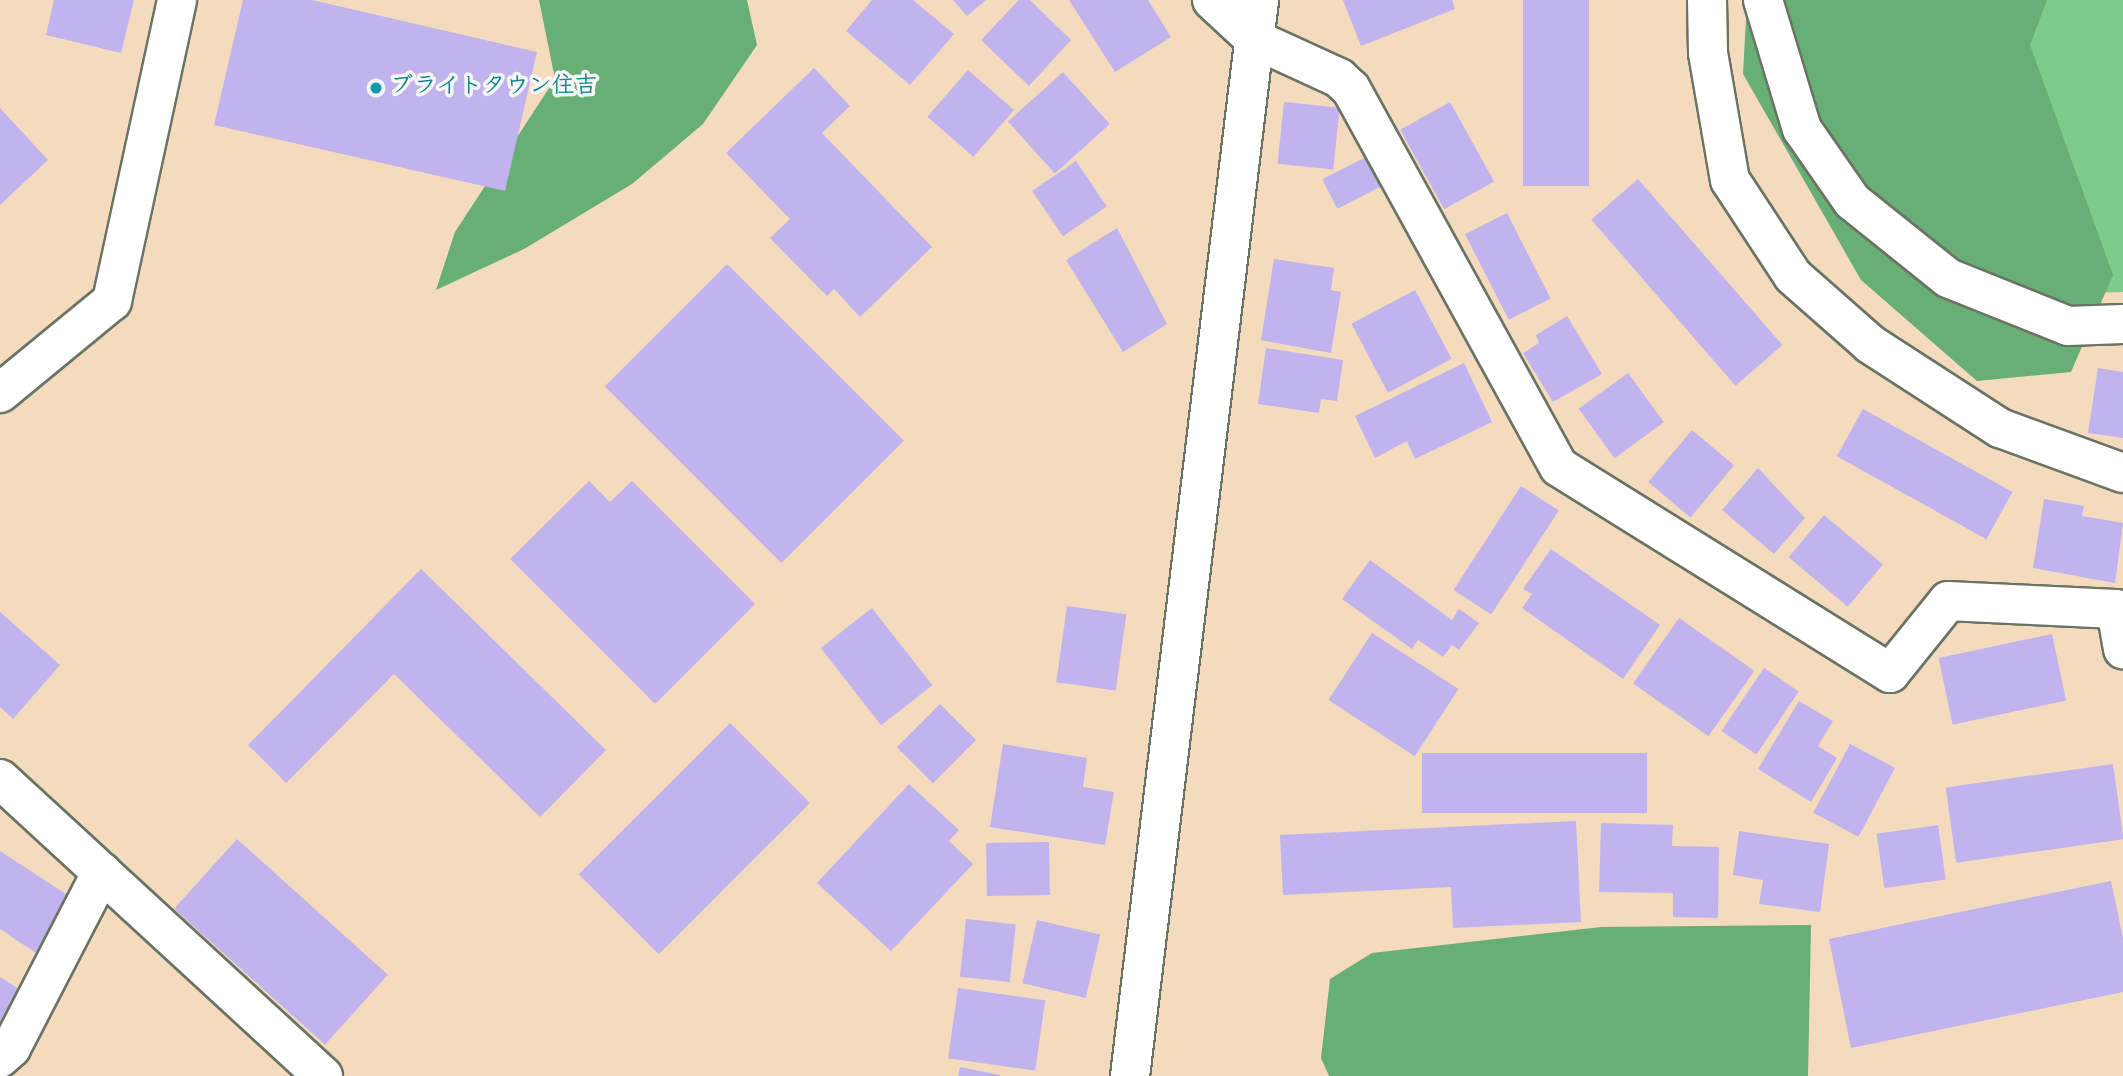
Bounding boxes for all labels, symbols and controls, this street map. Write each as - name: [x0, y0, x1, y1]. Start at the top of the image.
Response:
- place label: ブライトタウン住吉: [390, 74, 597, 102]
- marker: ブライトタウン住吉: [368, 80, 384, 96]

